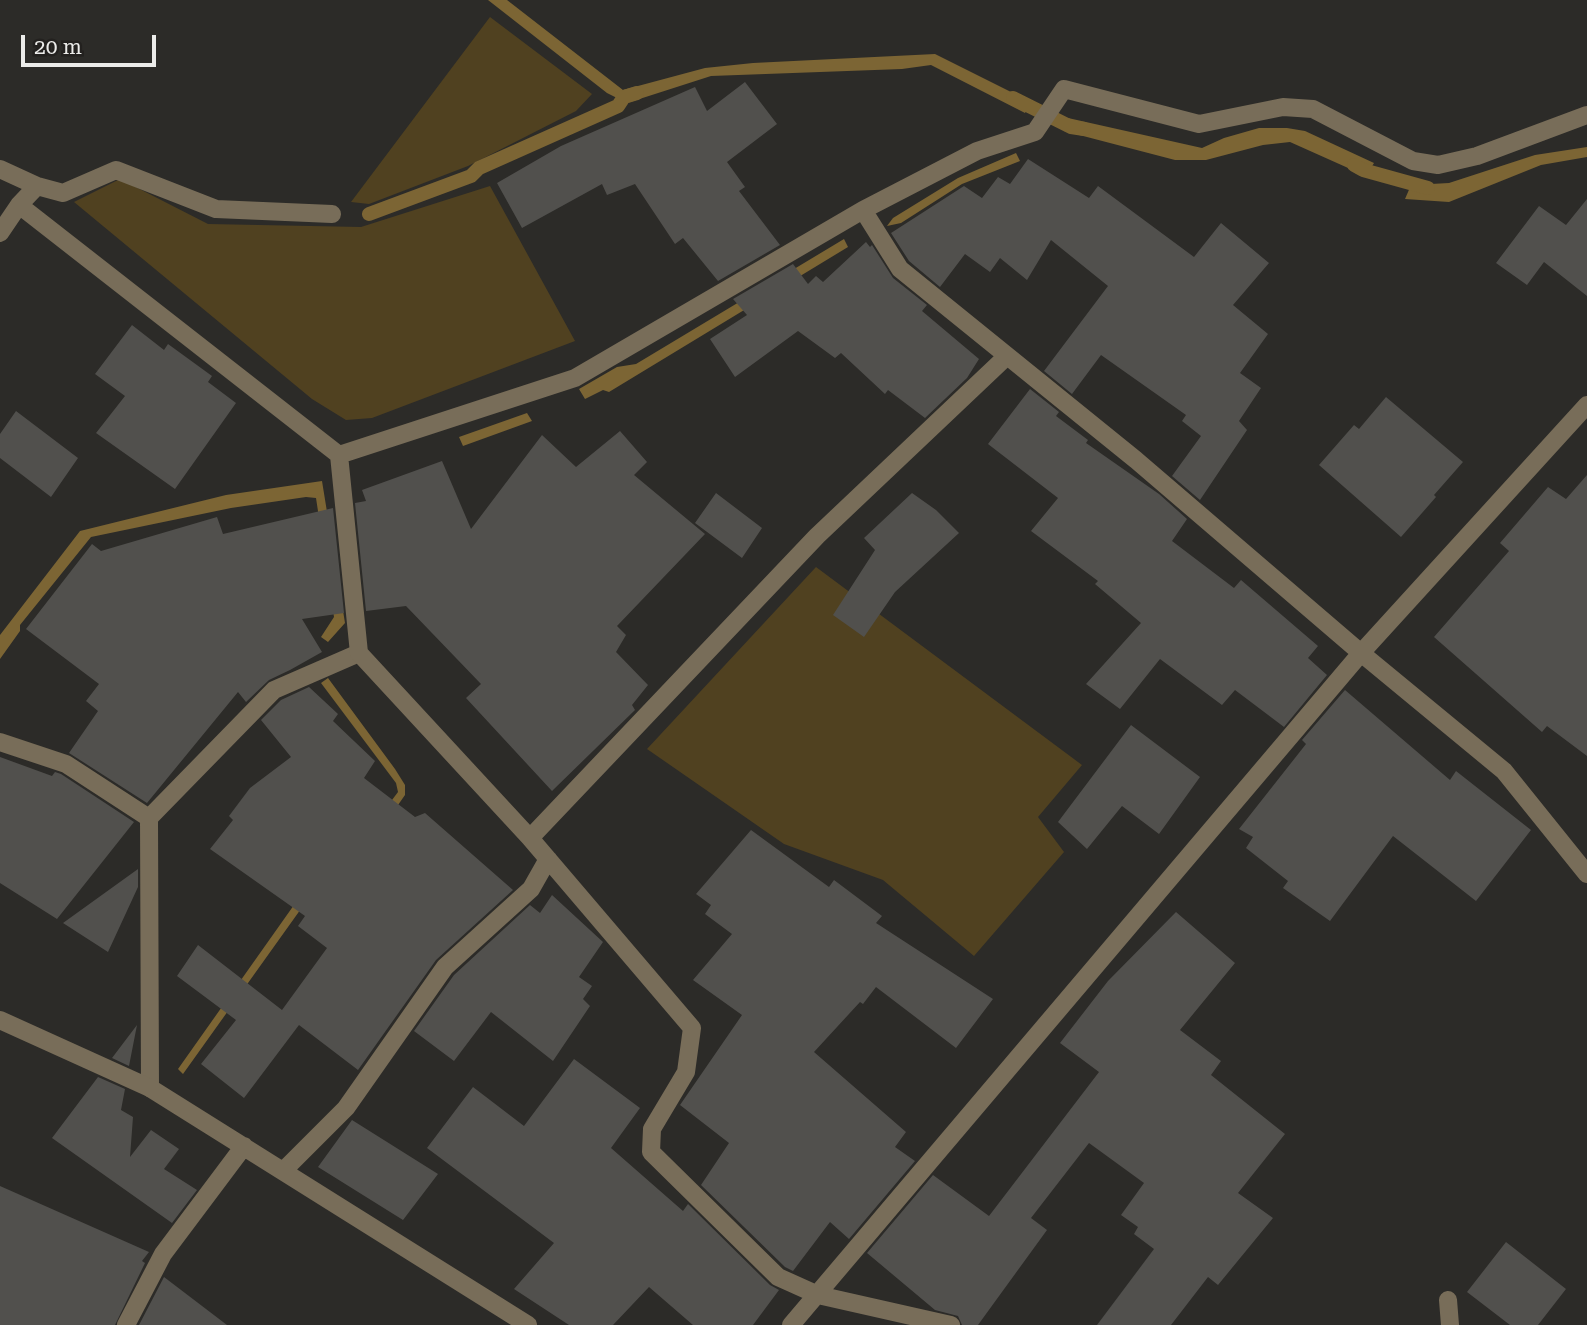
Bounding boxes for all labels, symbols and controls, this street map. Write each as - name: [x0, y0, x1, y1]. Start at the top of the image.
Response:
- scale bar: [24, 21, 159, 65]
- text: 20 m: [34, 35, 82, 59]

